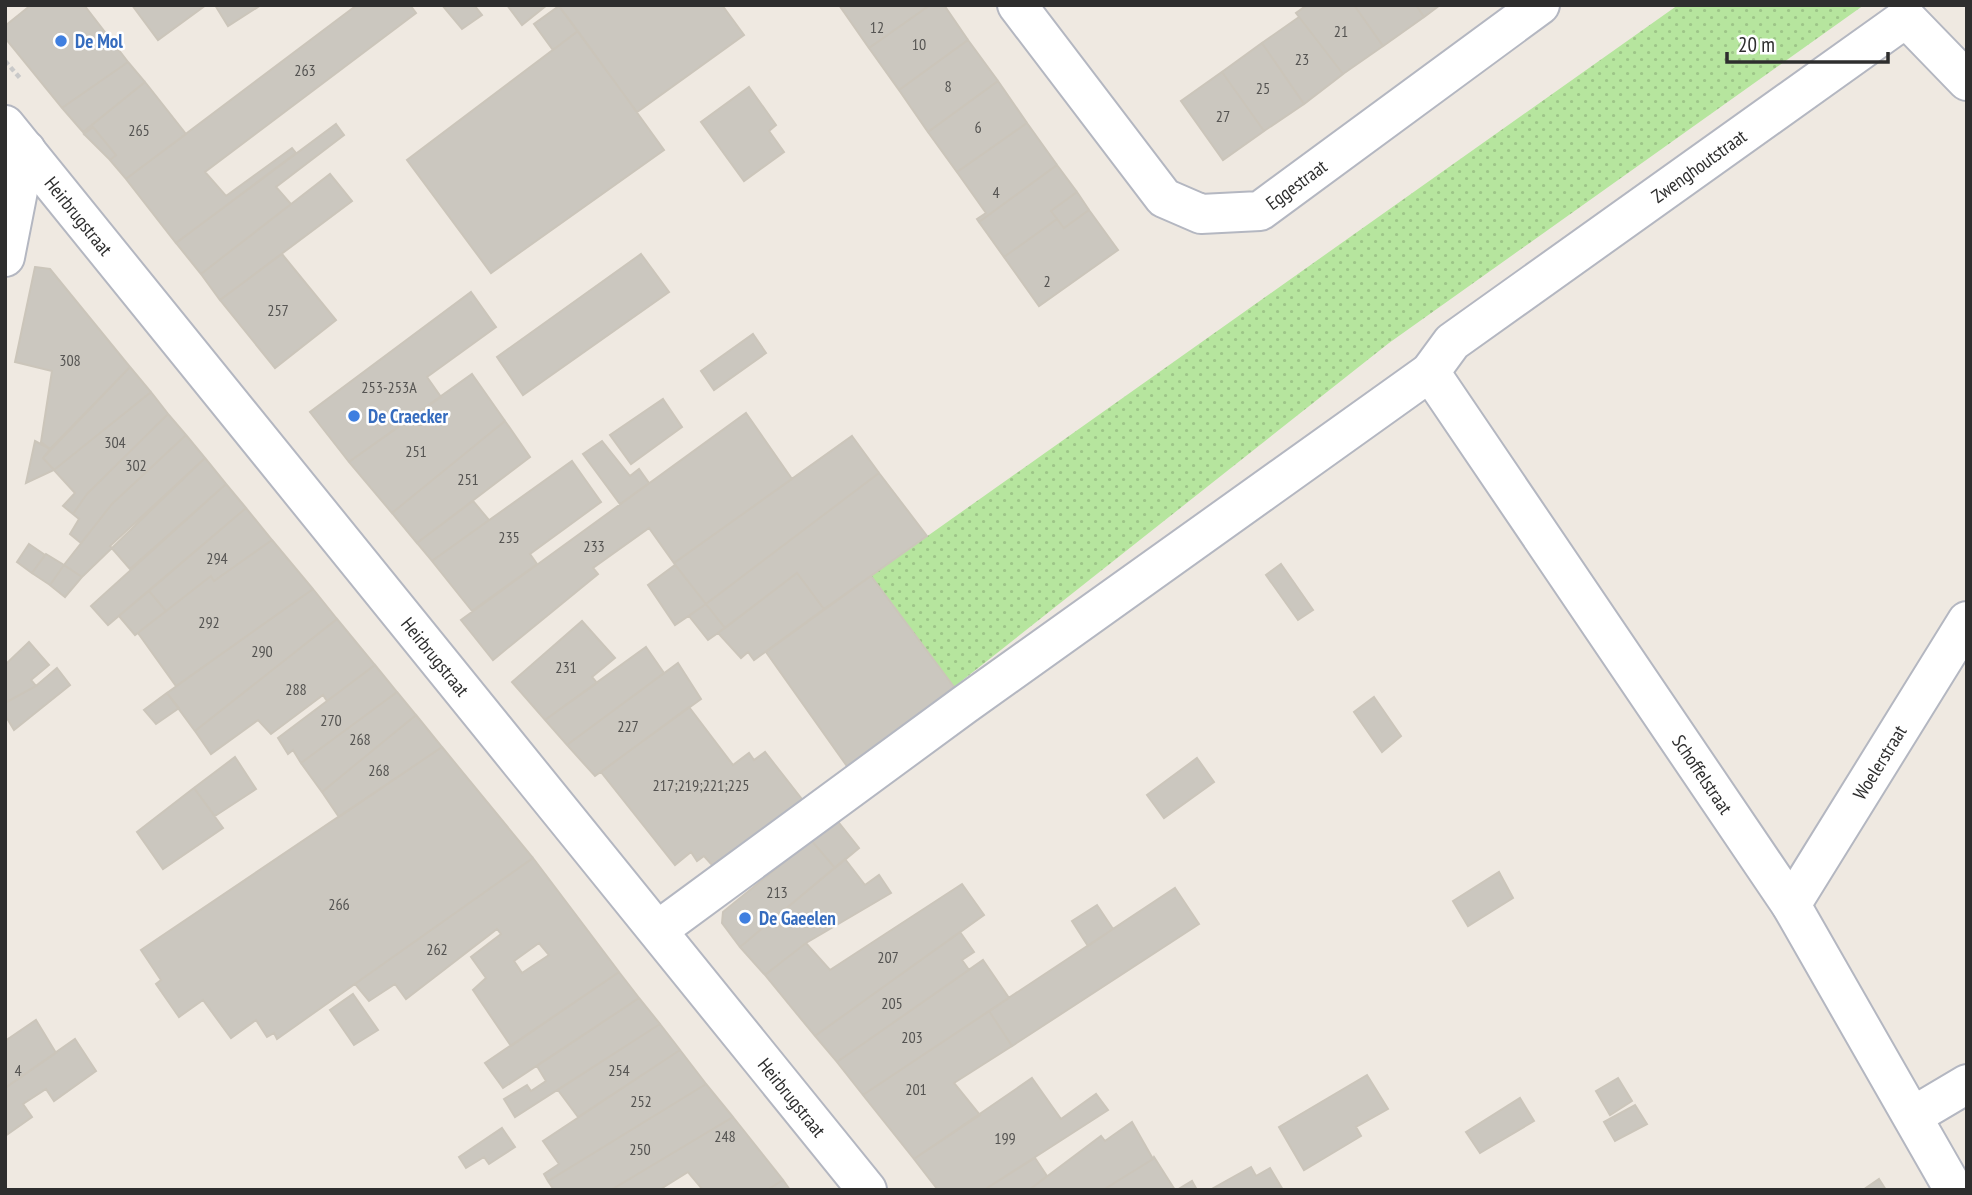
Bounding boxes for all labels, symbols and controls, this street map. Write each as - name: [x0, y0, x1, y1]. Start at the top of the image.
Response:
- house number: 12: [870, 17, 884, 37]
- house number: 21: [1334, 21, 1348, 41]
- scale bar: [1727, 21, 1888, 65]
- place label: De Mol: [75, 29, 123, 53]
- text: 20 m: [1738, 31, 1775, 58]
- marker: De Mol: [53, 33, 69, 49]
- house number: 10: [912, 34, 926, 54]
- house number: 23: [1295, 49, 1309, 69]
- house number: 263: [294, 60, 316, 80]
- house number: 8: [944, 76, 952, 96]
- house number: 25: [1256, 78, 1270, 98]
- house number: 27: [1216, 106, 1230, 126]
- house number: 6: [974, 117, 982, 137]
- house number: 265: [128, 120, 150, 140]
- street label: Zwenghoutstraat: [1647, 123, 1752, 208]
- street label: Eggestraat: [1261, 154, 1332, 215]
- street label: Heirbrugstraat: [40, 172, 118, 261]
- house number: 4: [992, 182, 1000, 202]
- house number: 2: [1043, 271, 1051, 291]
- house number: 257: [267, 300, 289, 320]
- house number: 308: [59, 350, 81, 370]
- house number: 253-253A: [361, 377, 417, 397]
- place label: De Craecker: [368, 404, 448, 428]
- marker: De Craecker: [346, 408, 362, 424]
- house number: 304: [104, 432, 126, 452]
- house number: 251: [405, 441, 427, 461]
- house number: 302: [125, 455, 147, 475]
- house number: 251: [457, 469, 479, 489]
- house number: 235: [498, 527, 520, 547]
- house number: 233: [583, 536, 605, 556]
- house number: 294: [206, 548, 228, 568]
- house number: 292: [198, 612, 220, 632]
- street label: Heirbrugstraat: [396, 612, 475, 702]
- house number: 290: [251, 641, 273, 661]
- house number: 231: [555, 657, 577, 677]
- house number: 288: [285, 679, 307, 699]
- house number: 270: [320, 710, 342, 730]
- house number: 227: [617, 716, 639, 736]
- street label: Woelerstraat: [1847, 720, 1912, 804]
- house number: 268: [349, 729, 371, 749]
- street label: Schoffelstraat: [1667, 730, 1738, 819]
- house number: 268: [368, 760, 390, 780]
- house number: 217;219;221;225: [653, 775, 749, 795]
- house number: 213: [766, 882, 788, 902]
- house number: 266: [328, 894, 350, 914]
- place label: De Gaeelen: [759, 906, 836, 930]
- marker: De Gaeelen: [737, 910, 753, 926]
- house number: 262: [426, 939, 448, 959]
- house number: 207: [877, 947, 899, 967]
- house number: 205: [881, 993, 903, 1013]
- house number: 203: [901, 1027, 923, 1047]
- street label: Heirbrugstraat: [753, 1053, 832, 1142]
- house number: 4: [14, 1060, 22, 1080]
- house number: 254: [608, 1060, 630, 1080]
- house number: 201: [905, 1079, 927, 1099]
- house number: 252: [630, 1091, 652, 1111]
- house number: 248: [714, 1126, 736, 1146]
- house number: 199: [994, 1128, 1016, 1148]
- house number: 250: [629, 1139, 651, 1159]

